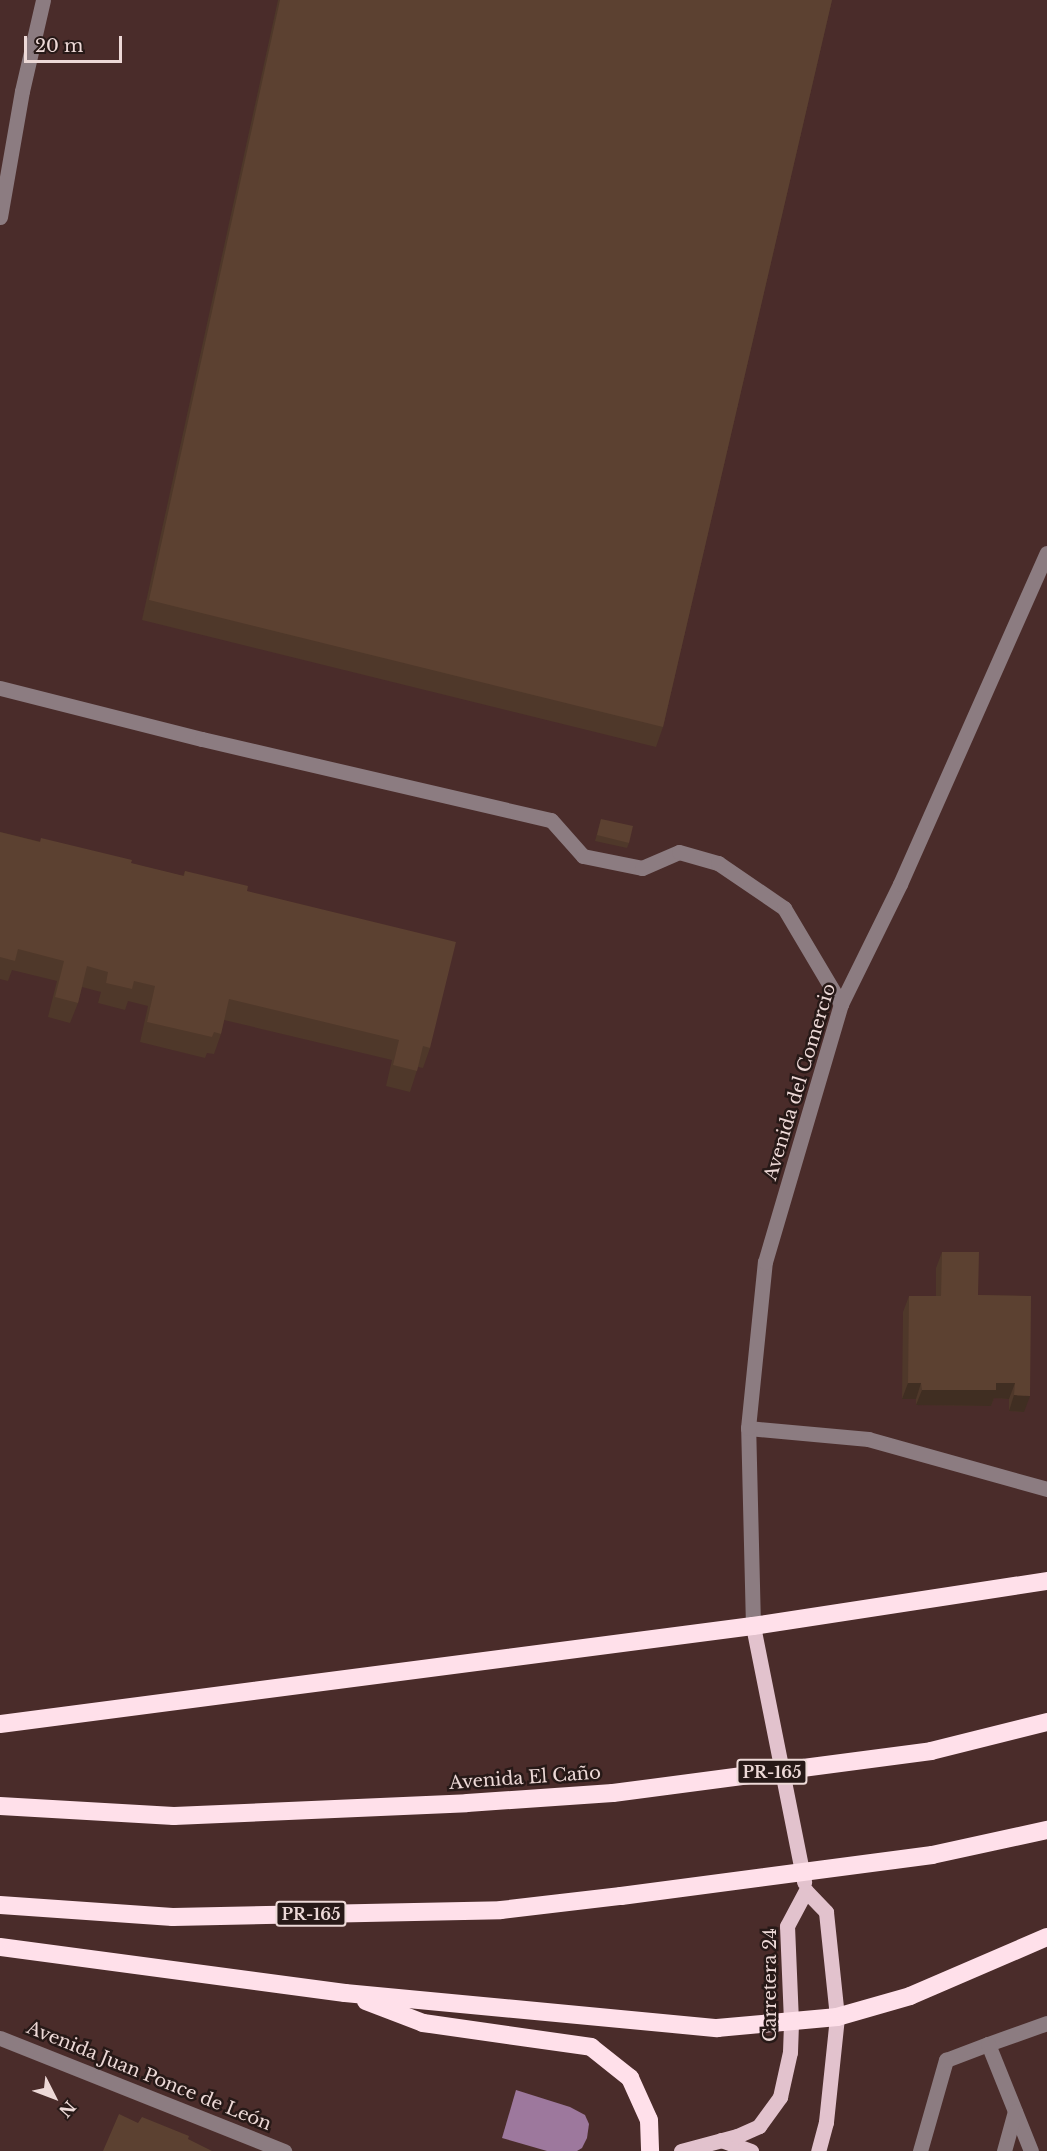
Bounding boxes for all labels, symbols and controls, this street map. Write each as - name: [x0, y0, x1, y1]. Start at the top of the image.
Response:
- scale bar: [27, 24, 124, 62]
- text: 20 m: [35, 35, 83, 57]
- street label: Avenida del Comercio: [760, 981, 840, 1183]
- road number: PR-165: [736, 1759, 808, 1785]
- street label: Avenida El Caño: [448, 1762, 602, 1794]
- road number: PR-165: [275, 1901, 347, 1927]
- street label: Carretera 24: [759, 1928, 781, 2042]
- street label: Avenida Juan Ponce de León: [23, 2017, 275, 2135]
- north arrow: [24, 2067, 84, 2127]
- text: N: [55, 2097, 80, 2121]

